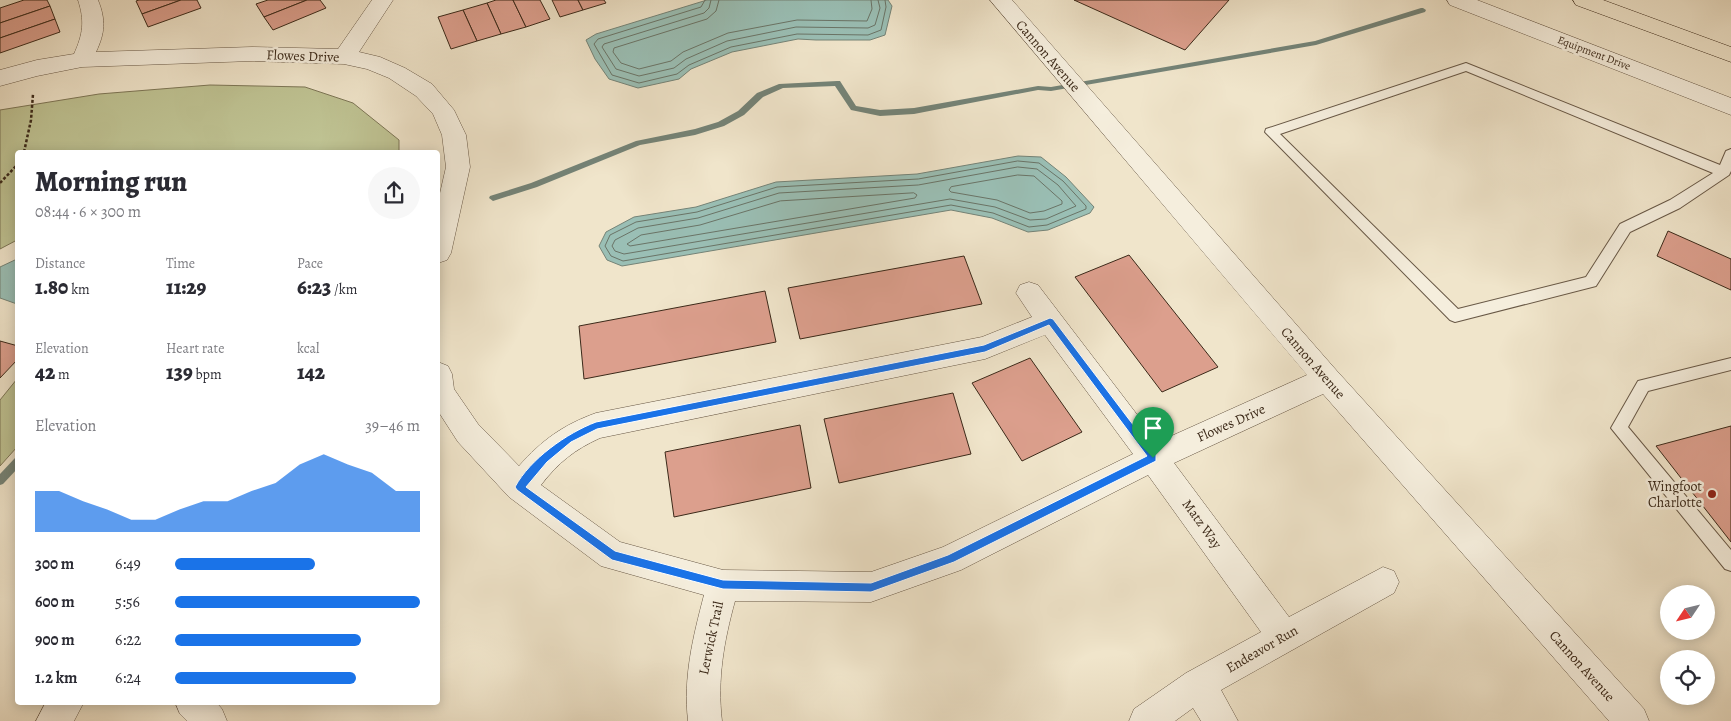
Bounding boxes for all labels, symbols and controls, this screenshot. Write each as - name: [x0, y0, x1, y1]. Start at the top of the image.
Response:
- street label: Cannon Avenue: [1011, 16, 1085, 96]
- street label: Equipment Drive: [1555, 32, 1633, 74]
- street label: Flowes Drive: [266, 45, 340, 67]
- text: Morning run: [35, 163, 187, 201]
- button: share: [368, 167, 420, 219]
- text: 08:44 · 6 × 300 m: [35, 201, 141, 223]
- text: Distance: [35, 254, 85, 273]
- text: Time: [166, 254, 195, 273]
- text: Pace: [297, 254, 323, 273]
- text: 1.80: [35, 273, 68, 301]
- text: 11:29: [166, 273, 206, 301]
- text: 6:23: [297, 273, 331, 301]
- text: km: [68, 280, 90, 299]
- text: /km: [331, 280, 357, 299]
- street label: Cannon Avenue: [1276, 323, 1350, 403]
- text: Elevation: [35, 339, 89, 358]
- text: Heart rate: [166, 339, 224, 358]
- text: kcal: [297, 339, 319, 358]
- text: 42: [35, 358, 55, 386]
- text: 139: [166, 358, 193, 386]
- text: 142: [297, 358, 325, 386]
- text: m: [55, 365, 70, 384]
- text: bpm: [193, 365, 222, 384]
- street label: Flowes Drive: [1194, 399, 1268, 447]
- pin: [1132, 407, 1174, 458]
- icon: arrive: [1139, 414, 1167, 442]
- text: Elevation: [35, 415, 96, 437]
- text: 39–46 m: [365, 415, 420, 437]
- place label: Wingfoot Charlotte: [1647, 477, 1702, 512]
- marker: Wingfoot Charlotte: [1706, 488, 1718, 500]
- street label: Matz Way: [1178, 496, 1227, 553]
- text: 300 m: [35, 553, 74, 575]
- text: 6:49: [115, 553, 141, 575]
- north arrow: [1660, 585, 1715, 640]
- map controls: [1660, 585, 1715, 705]
- text: 600 m: [35, 591, 75, 613]
- text: 5:56: [115, 591, 140, 613]
- street label: Lerwick Trail: [694, 599, 728, 677]
- street label: Endeavor Run: [1223, 621, 1302, 677]
- street label: Cannon Avenue: [1545, 626, 1619, 706]
- text: 900 m: [35, 629, 75, 651]
- text: 6:22: [115, 629, 141, 651]
- button: locate: [1660, 650, 1715, 705]
- text: 1.2 km: [35, 667, 77, 689]
- text: 6:24: [115, 667, 141, 689]

